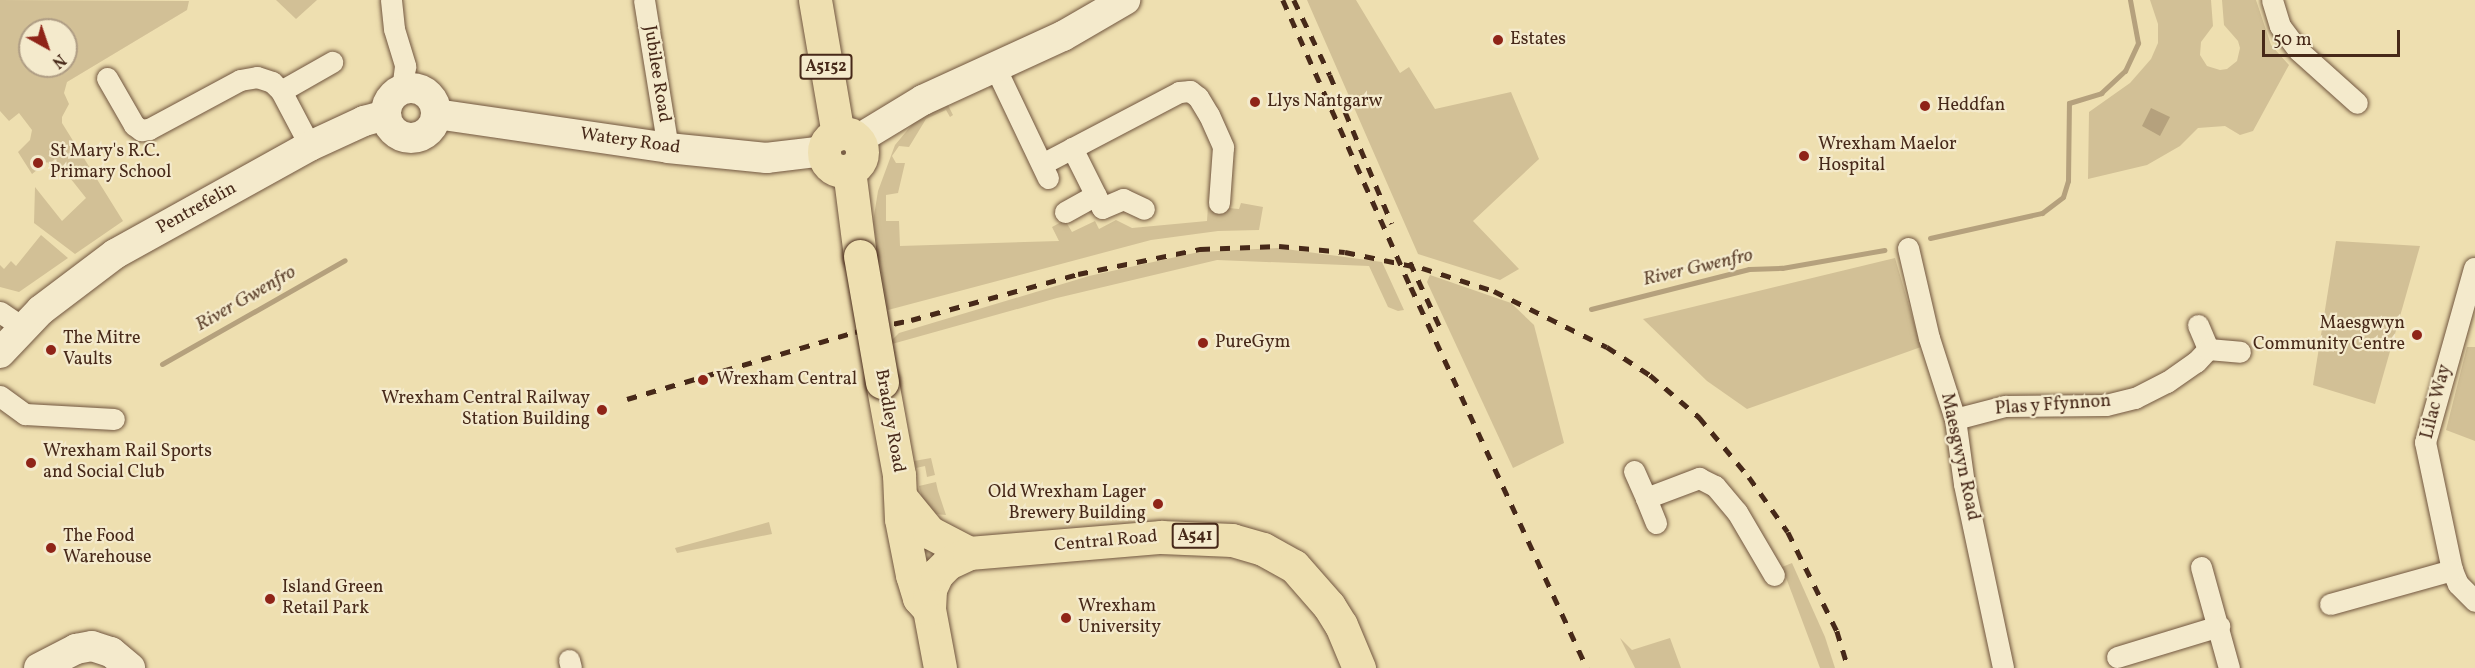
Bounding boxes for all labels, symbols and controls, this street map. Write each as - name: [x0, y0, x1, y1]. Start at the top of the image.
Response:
- north arrow: [18, 18, 78, 78]
- scale bar: [2265, 18, 2403, 56]
- street label: Jubilee Road: [638, 24, 674, 124]
- text: 50 m: [2273, 28, 2312, 53]
- place label: Estates: [1510, 29, 1566, 51]
- marker: Estates: [1491, 33, 1505, 47]
- text: N: [47, 48, 70, 72]
- road number: A5152: [799, 54, 853, 80]
- place label: Llys Nantgarw: [1267, 91, 1383, 113]
- marker: Llys Nantgarw: [1248, 95, 1262, 109]
- place label: Heddfan: [1937, 95, 2005, 117]
- marker: Heddfan: [1918, 99, 1932, 113]
- street label: Watery Road: [578, 124, 682, 160]
- place label: Wrexham Maelor Hospital: [1818, 135, 1957, 178]
- place label: St Mary's R.C. Primary School: [50, 142, 172, 184]
- marker: Wrexham Maelor Hospital: [1795, 147, 1813, 165]
- marker: St Mary's R.C. Primary School: [31, 156, 45, 170]
- street label: Pentrefelin: [153, 178, 241, 240]
- water label: River Gwenfro: [1641, 244, 1755, 292]
- water label: River Gwenfro: [191, 261, 301, 337]
- place label: Maesgwyn Community Centre: [2252, 314, 2405, 356]
- marker: Maesgwyn Community Centre: [2410, 328, 2424, 342]
- place label: The Mitre Vaults: [63, 329, 141, 372]
- place label: PureGym: [1215, 332, 1291, 354]
- marker: PureGym: [1196, 336, 1210, 350]
- marker: The Mitre Vaults: [44, 343, 58, 357]
- street label: Lilac Way: [2417, 362, 2457, 442]
- street label: Bradley Road: [869, 367, 909, 475]
- place label: Wrexham Central: [716, 369, 857, 391]
- marker: Wrexham Central: [694, 371, 712, 389]
- place label: Wrexham Central Railway Station Building: [381, 389, 590, 432]
- street label: Maesgwyn Road: [1935, 391, 1983, 523]
- street label: Plas y Ffynnon: [1994, 391, 2112, 421]
- marker: Wrexham Central Railway Station Building: [595, 403, 609, 417]
- place label: Wrexham Rail Sports and Social Club: [43, 442, 212, 484]
- marker: Wrexham Rail Sports and Social Club: [24, 456, 38, 470]
- place label: Old Wrexham Lager Brewery Building: [988, 483, 1146, 526]
- marker: Old Wrexham Lager Brewery Building: [1151, 497, 1165, 511]
- road number: A541: [1171, 523, 1219, 549]
- place label: The Food Warehouse: [63, 527, 152, 570]
- street label: Central Road: [1054, 527, 1158, 557]
- marker: The Food Warehouse: [44, 541, 58, 555]
- place label: Island Green Retail Park: [282, 578, 383, 620]
- marker: Island Green Retail Park: [263, 592, 277, 606]
- place label: Wrexham University: [1078, 597, 1161, 640]
- marker: Wrexham University: [1059, 611, 1073, 625]

